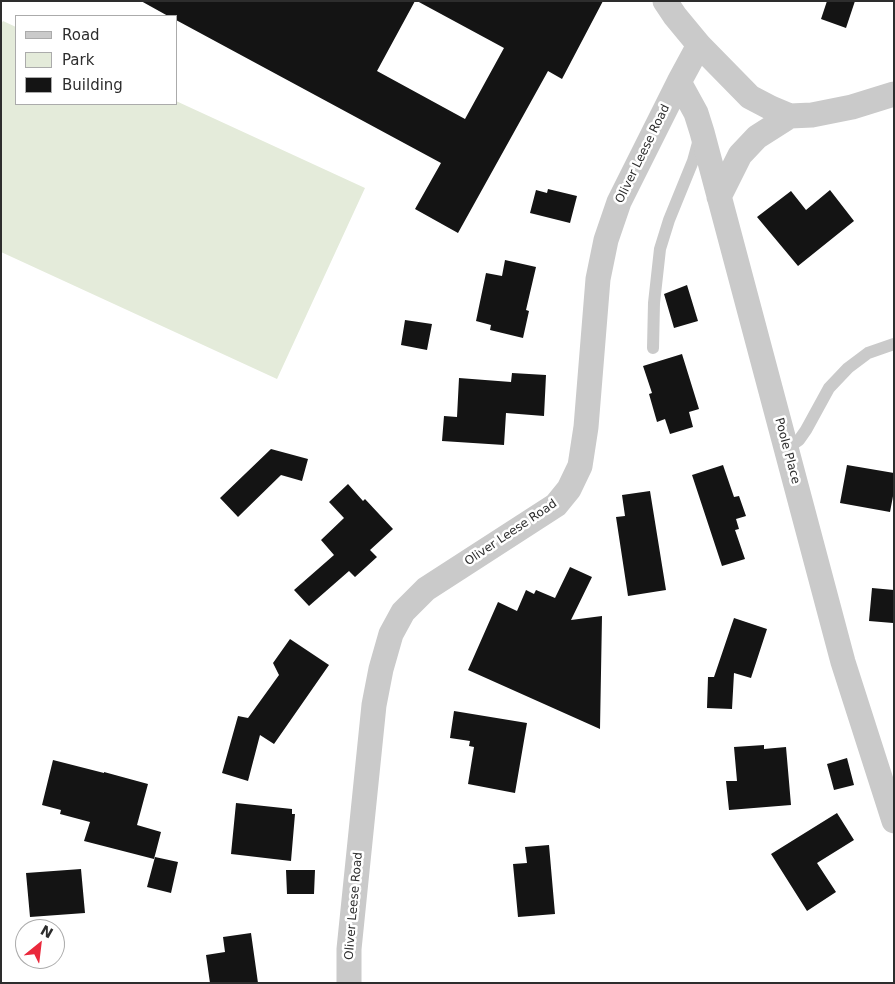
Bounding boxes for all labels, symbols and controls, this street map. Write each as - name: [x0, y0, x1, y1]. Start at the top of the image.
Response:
- legend: [15, 15, 178, 105]
- text: Road: [62, 26, 100, 44]
- text: Park: [62, 51, 94, 69]
- text: Building: [62, 76, 123, 94]
- street label: Oliver Leese Road: [613, 102, 673, 206]
- street label: Poole Place: [771, 416, 803, 486]
- street label: Oliver Leese Road: [462, 497, 560, 569]
- street label: Oliver Leese Road: [342, 852, 366, 960]
- north arrow: [15, 919, 65, 969]
- text: N: [38, 922, 56, 942]

